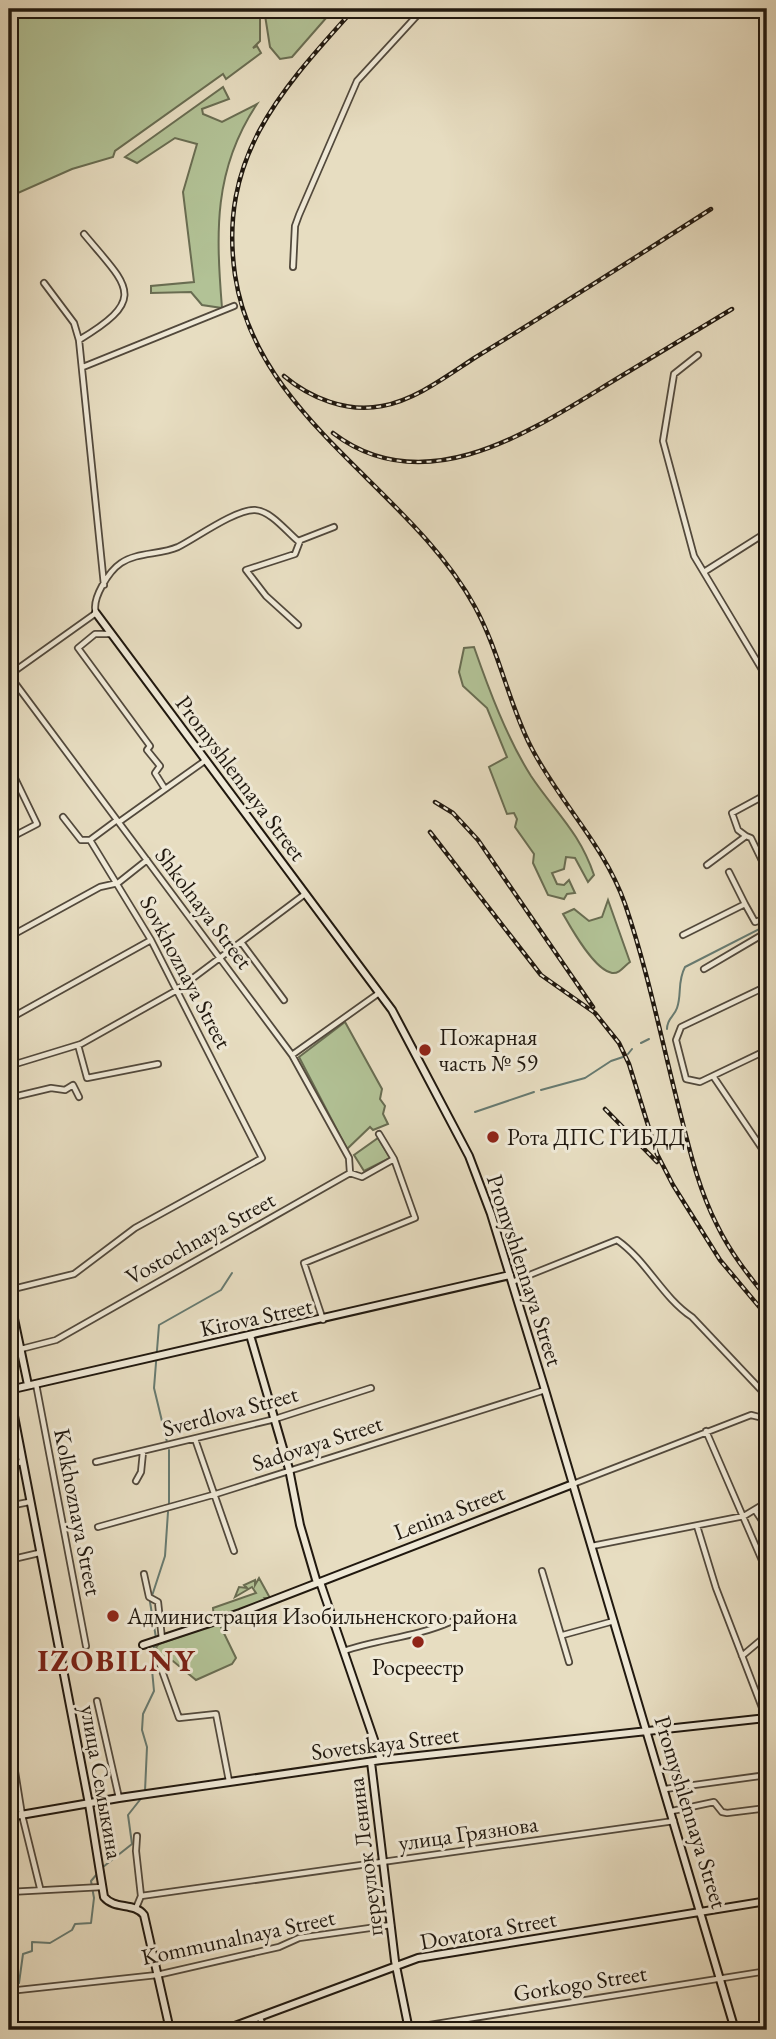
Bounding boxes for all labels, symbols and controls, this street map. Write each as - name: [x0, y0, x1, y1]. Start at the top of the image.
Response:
- street label: Promyshlennaya Street: [169, 689, 314, 867]
- street label: Shkolnaya Street: [148, 841, 260, 976]
- street label: Sovkhoznaya Street: [133, 890, 239, 1054]
- place label: Пожарная часть № 59: [439, 1022, 538, 1078]
- marker: Пожарная часть № 59: [417, 1042, 433, 1058]
- place label: Рота ДПС ГИБДД: [507, 1122, 685, 1152]
- marker: Рота ДПС ГИБДД: [485, 1129, 501, 1145]
- street label: Promyshlennaya Street: [480, 1170, 570, 1370]
- street label: Vostochnaya Street: [120, 1184, 281, 1292]
- street label: Kirova Street: [197, 1290, 316, 1344]
- street label: Sverdlova Street: [159, 1378, 302, 1443]
- street label: Sadovaya Street: [248, 1408, 387, 1478]
- street label: Kolkhoznaya Street: [47, 1426, 109, 1599]
- street label: Lenina Street: [389, 1477, 510, 1547]
- place label: Администрация Изобильненского района: [126, 1601, 518, 1631]
- marker: Администрация Изобильненского района: [105, 1608, 121, 1624]
- marker: Росреестр: [410, 1634, 426, 1650]
- district label: IZOBILNY: [38, 1641, 196, 1680]
- place label: Росреестр: [372, 1652, 464, 1682]
- street label: улица Семыкина: [74, 1702, 130, 1862]
- street label: Promyshlennaya Street: [647, 1712, 735, 1913]
- street label: Sovetskaya Street: [309, 1719, 461, 1767]
- street label: переулок Ленина: [340, 1775, 390, 1938]
- street label: улица Грязнова: [396, 1808, 541, 1858]
- street label: Kommunalnaya Street: [139, 1902, 338, 1972]
- street label: Dovatora Street: [417, 1903, 559, 1957]
- street label: Gorkogo Street: [511, 1958, 650, 2008]

